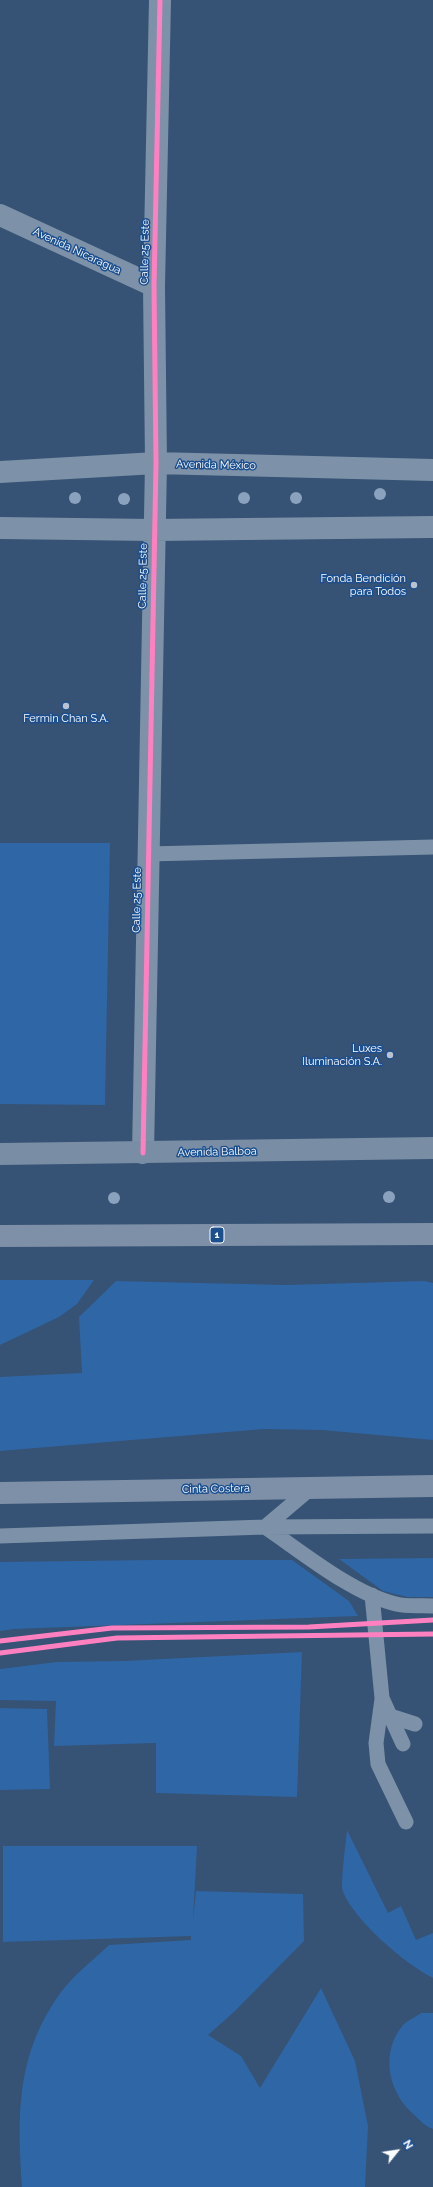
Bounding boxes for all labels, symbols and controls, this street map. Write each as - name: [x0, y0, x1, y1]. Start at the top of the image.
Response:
- street label: Calle 25 Este: [138, 219, 152, 285]
- street label: Avenida Nicaragua: [31, 225, 123, 277]
- street label: Avenida México: [176, 458, 256, 472]
- street label: Calle 25 Este: [136, 543, 150, 609]
- place label: Fonda Bendición para Todos: [320, 572, 406, 598]
- marker: Fonda Bendición para Todos: [409, 580, 419, 590]
- marker: Fermin Chan S.A.: [61, 701, 71, 711]
- place label: Fermin Chan S.A.: [23, 712, 109, 726]
- street label: Calle 25 Este: [130, 867, 144, 933]
- place label: Luxes Iluminación S.A.: [302, 1042, 382, 1068]
- marker: Luxes Iluminación S.A.: [385, 1050, 395, 1060]
- street label: Avenida Balboa: [177, 1145, 257, 1159]
- road number: 1: [210, 1227, 224, 1243]
- street label: Cinta Costera: [182, 1482, 250, 1496]
- north arrow: [377, 2131, 417, 2171]
- text: N: [400, 2138, 416, 2152]

